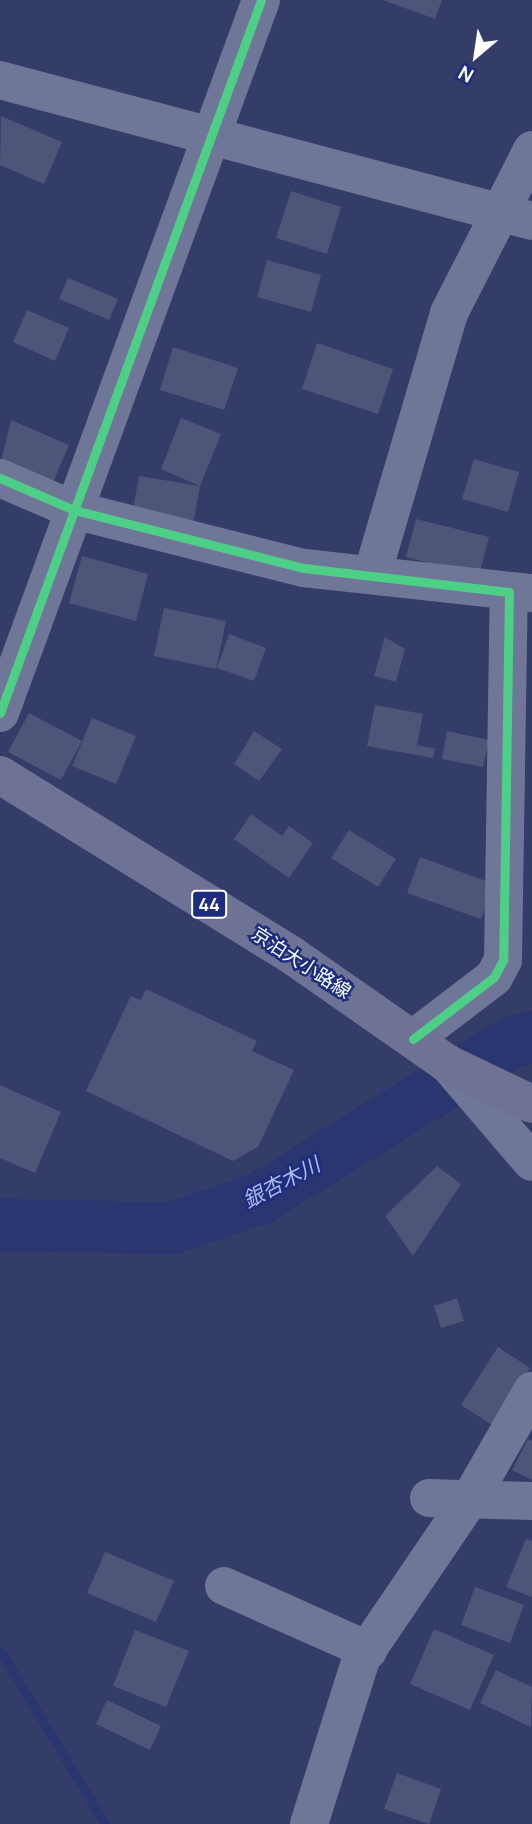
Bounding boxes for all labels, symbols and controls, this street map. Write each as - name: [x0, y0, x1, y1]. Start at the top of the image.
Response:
- north arrow: [441, 21, 511, 91]
- text: N: [454, 60, 478, 89]
- road number: 44: [190, 890, 228, 918]
- street label: 京泊大小路線: [247, 922, 355, 1004]
- water label: 銀杏木川: [238, 1151, 324, 1213]

